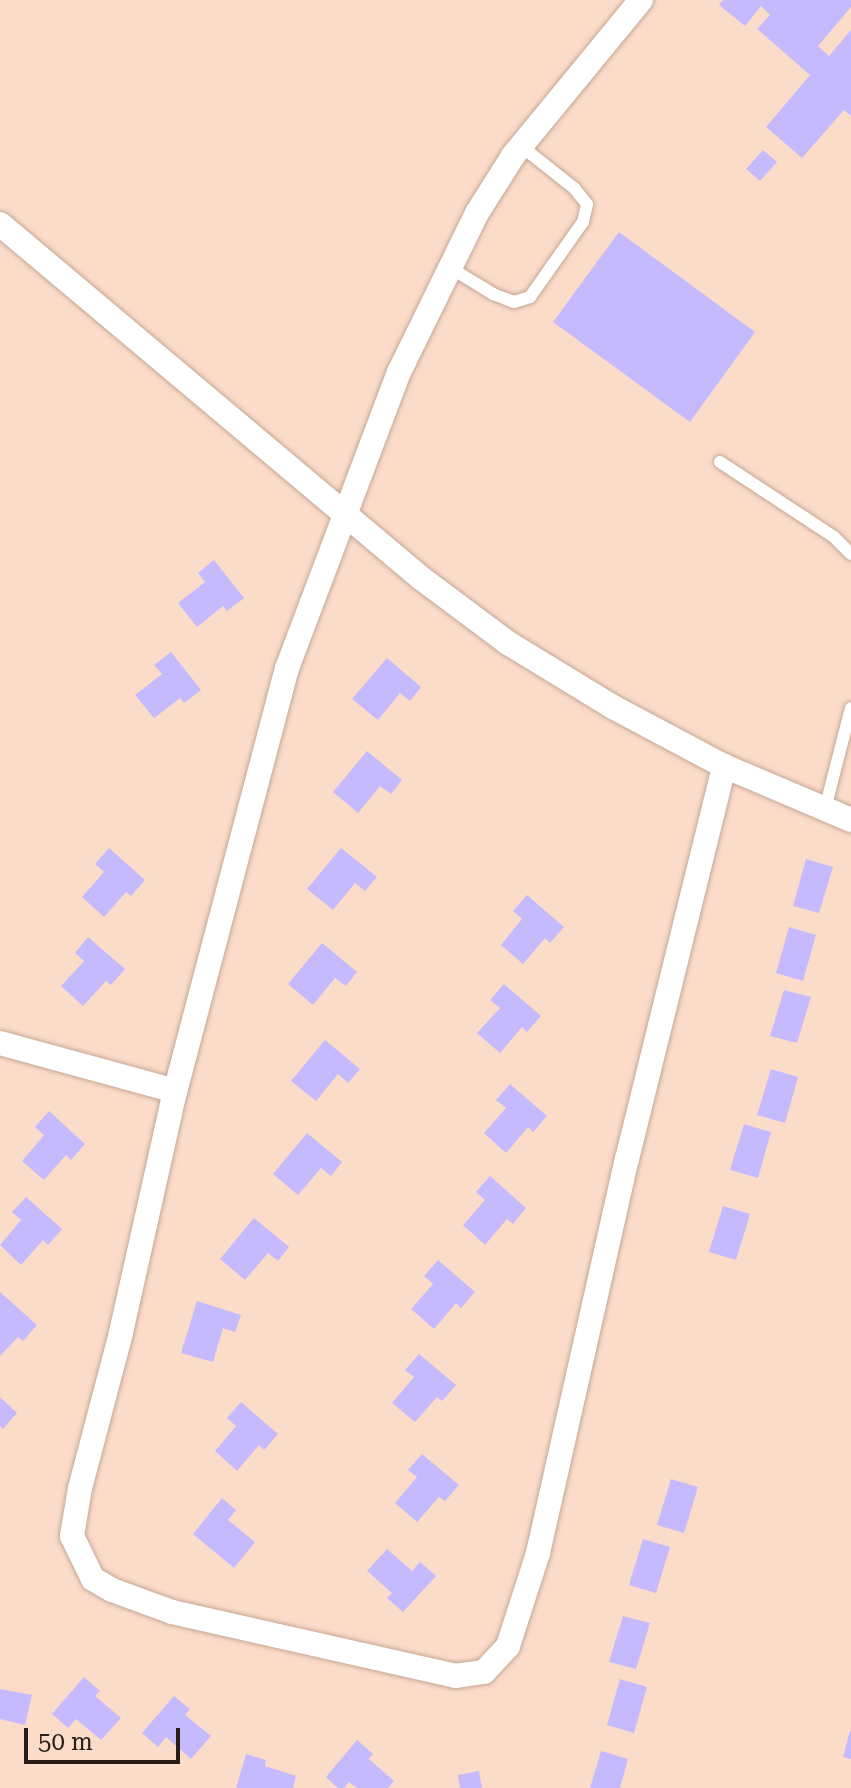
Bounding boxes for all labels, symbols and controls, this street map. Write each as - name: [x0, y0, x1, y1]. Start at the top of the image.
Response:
- scale bar: [28, 1712, 184, 1762]
- text: 50 m: [38, 1728, 93, 1756]

